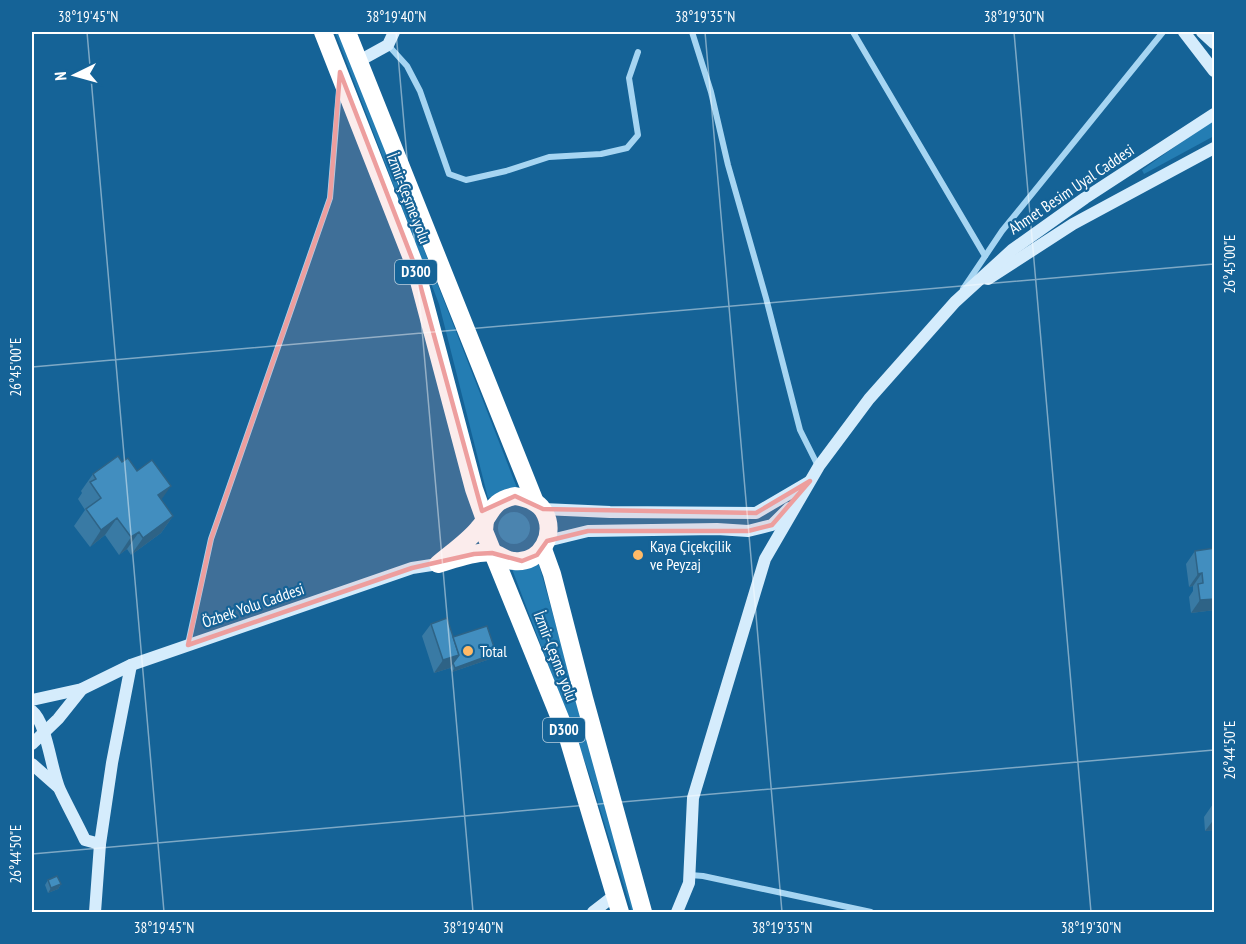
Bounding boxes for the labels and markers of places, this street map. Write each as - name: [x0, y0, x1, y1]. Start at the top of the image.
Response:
- place label: Kaya Çiçekçilik ve Peyzaj: [650, 536, 732, 574]
- marker: Kaya Çiçekçilik ve Peyzaj: [631, 548, 645, 562]
- place label: Total: [480, 641, 507, 661]
- marker: Total: [461, 644, 475, 658]

